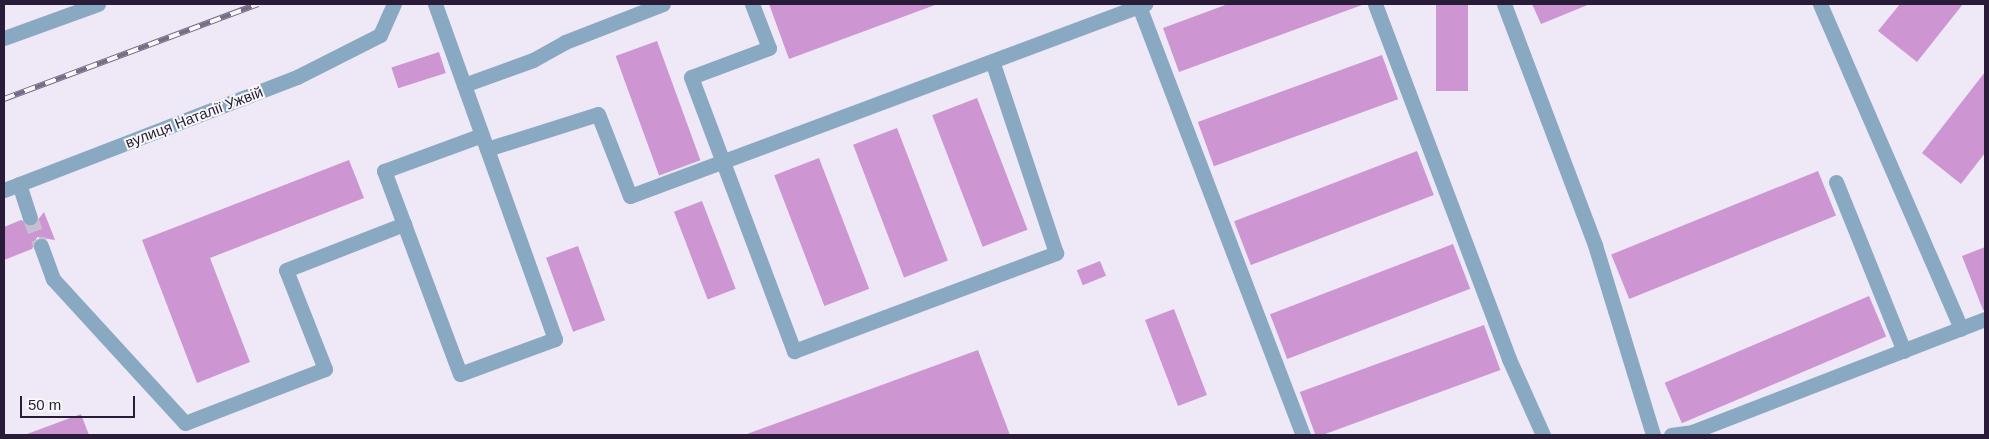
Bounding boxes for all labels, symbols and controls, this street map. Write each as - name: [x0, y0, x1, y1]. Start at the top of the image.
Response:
- street label: вулиця Наталії Ужвій: [123, 82, 265, 152]
- scale bar: [22, 386, 138, 418]
- text: 50 m: [28, 396, 61, 413]

